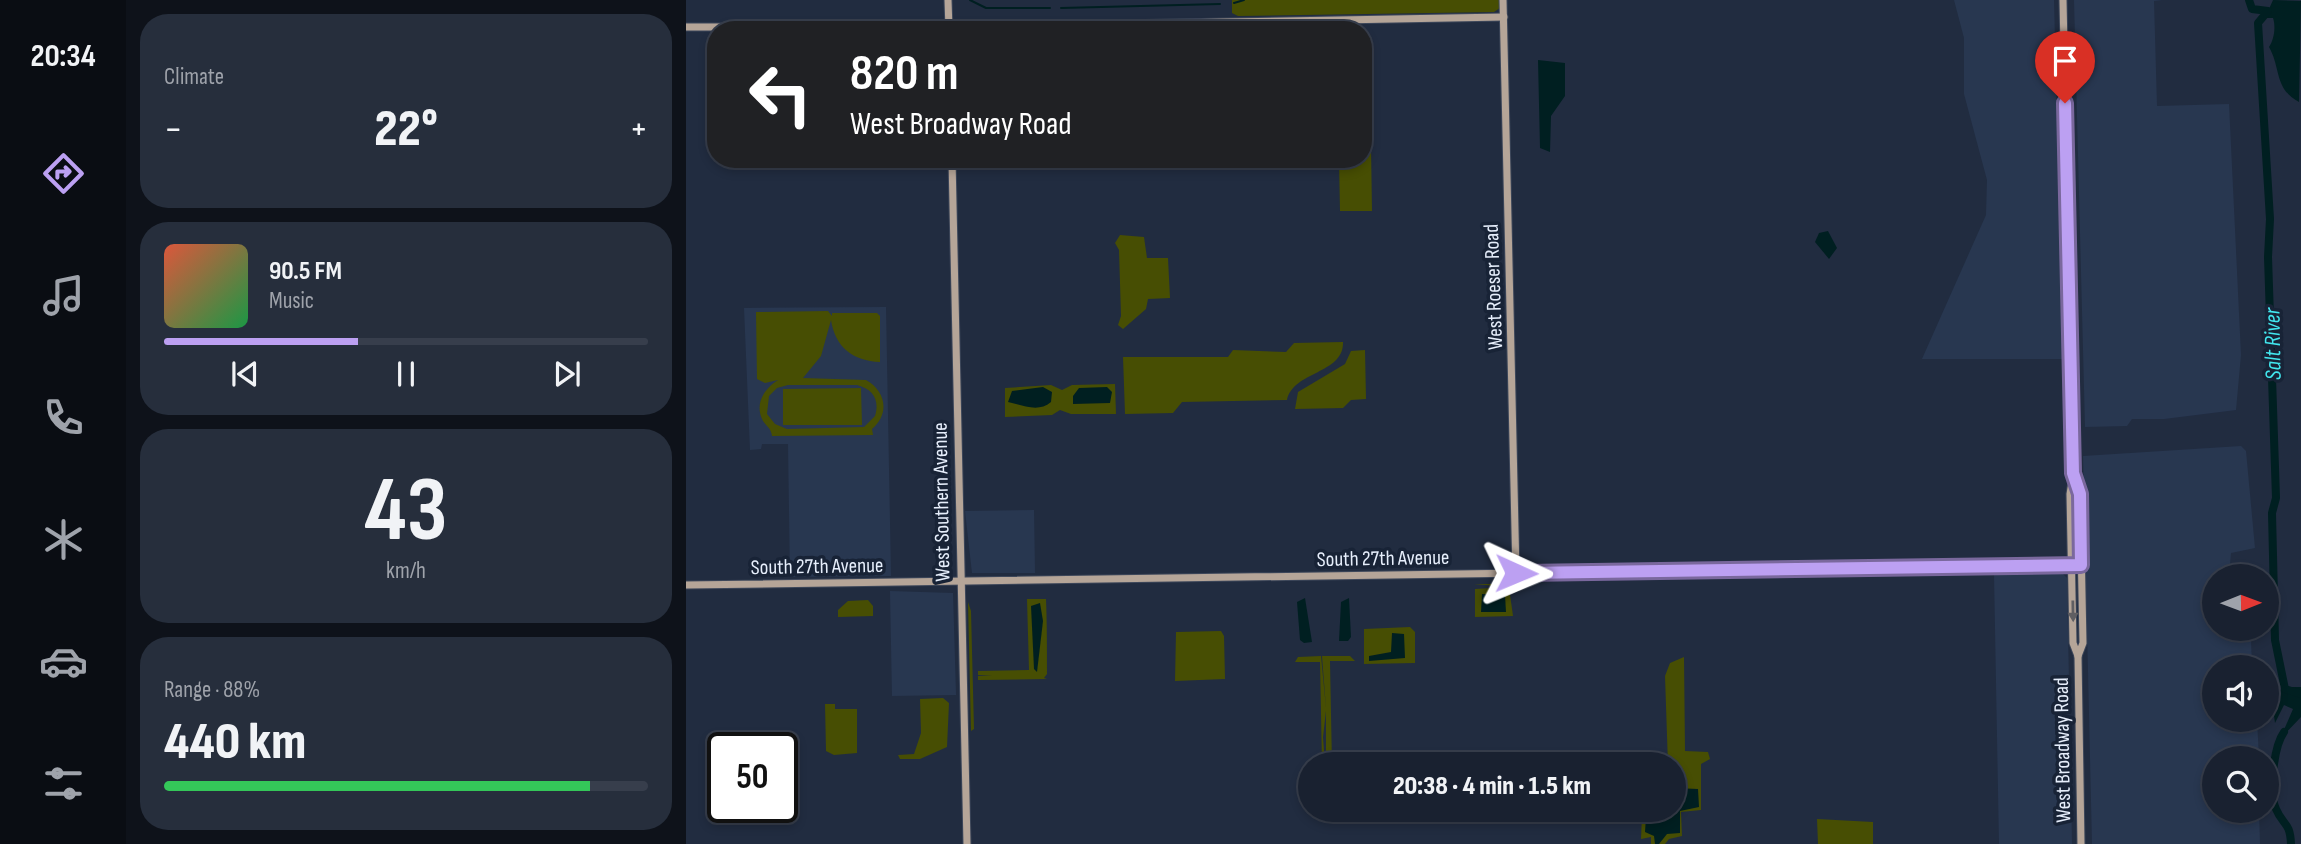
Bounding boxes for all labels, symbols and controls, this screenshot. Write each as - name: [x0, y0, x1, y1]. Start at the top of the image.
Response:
- pin: [2035, 31, 2095, 103]
- text: 20:34: [30, 37, 96, 76]
- icon: arrive: [2046, 42, 2084, 80]
- text: 820 m: [850, 45, 958, 104]
- icon: left: [735, 49, 826, 140]
- text: Climate: [164, 63, 224, 91]
- text: 22°: [374, 98, 438, 161]
- text: West Broadway Road: [850, 105, 1072, 144]
- text: −: [164, 107, 183, 152]
- text: +: [629, 107, 648, 152]
- icon: directions: [39, 149, 88, 198]
- street label: West Roeser Road: [1479, 224, 1508, 350]
- text: 90.5 FM: [269, 256, 342, 287]
- icon: music: [39, 271, 88, 320]
- text: Music: [269, 287, 314, 315]
- water label: Salt River: [2258, 306, 2288, 380]
- icon: previous: [226, 355, 264, 393]
- icon: pause: [387, 355, 425, 393]
- icon: next: [548, 355, 586, 393]
- icon: phone: [39, 393, 88, 442]
- street label: West Southern Avenue: [928, 422, 955, 582]
- text: 43: [364, 457, 448, 566]
- icon: climate: [39, 515, 88, 564]
- position arrow: [1479, 536, 1553, 610]
- street label: South 27th Avenue: [1317, 545, 1449, 572]
- street label: South 27th Avenue: [751, 553, 883, 580]
- text: km/h: [386, 557, 426, 585]
- north arrow: [2202, 564, 2278, 640]
- map controls: [2202, 564, 2279, 823]
- one-way arrow: [2067, 600, 2078, 622]
- icon: car: [39, 637, 88, 686]
- button: sound: [2202, 655, 2279, 732]
- text: Range · 88%: [164, 676, 260, 704]
- street label: West Broadway Road: [2049, 677, 2076, 823]
- text: 440 km: [164, 711, 306, 774]
- speed limit sign: 50: [707, 732, 798, 823]
- button: search: [2202, 746, 2279, 823]
- icon: filters: [39, 759, 88, 808]
- text: 20:38 · 4 min · 1.5 km: [1393, 771, 1591, 802]

